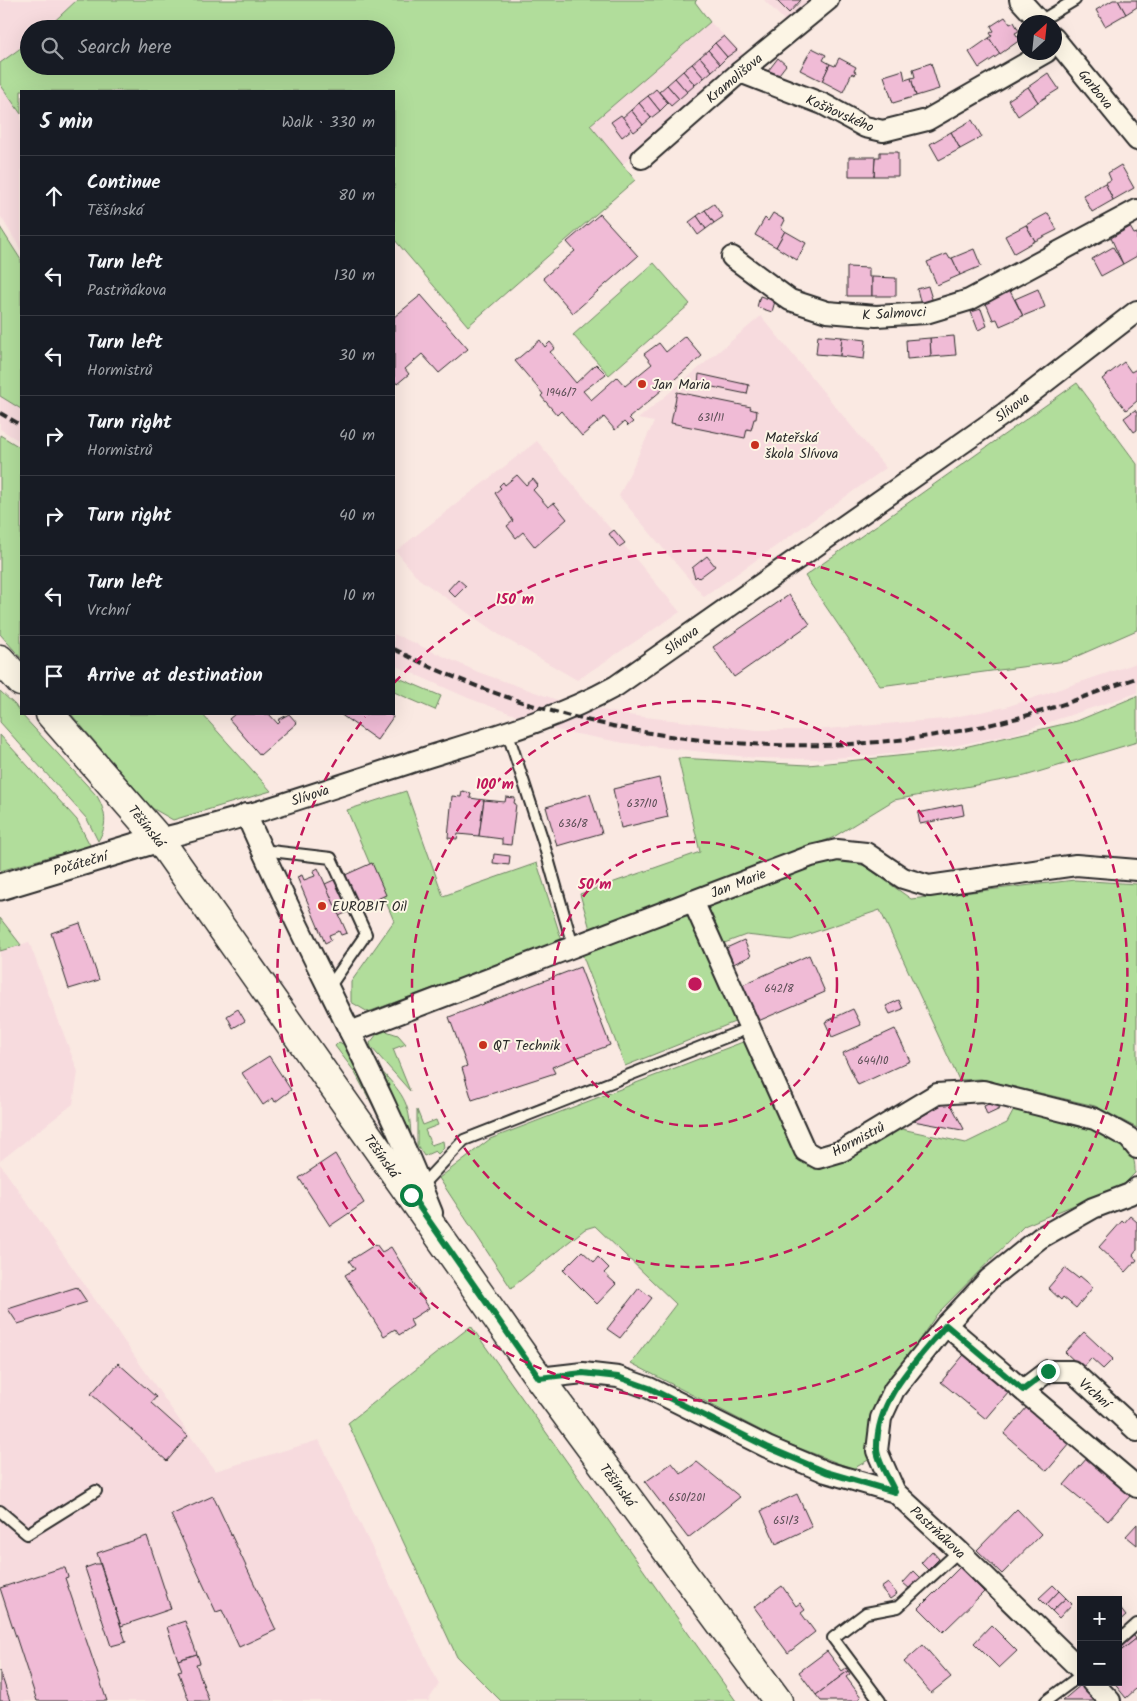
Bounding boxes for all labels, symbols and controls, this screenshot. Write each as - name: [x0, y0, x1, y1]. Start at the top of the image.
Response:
- north arrow: [1017, 15, 1062, 60]
- search box: [20, 20, 395, 75]
- text: Search here: [78, 33, 172, 63]
- icon: search: [38, 34, 66, 62]
- street label: Kramolišova: [701, 48, 768, 109]
- street label: Garbova: [1072, 65, 1118, 114]
- street label: Košňovského: [802, 89, 877, 139]
- text: 5 min: [40, 106, 93, 139]
- text: Walk · 330 m: [282, 110, 375, 135]
- text: Continue: [87, 168, 160, 198]
- icon: ahead: [40, 182, 68, 210]
- text: 80 m: [338, 183, 375, 208]
- text: Těšínská: [87, 198, 144, 223]
- text: Turn left: [87, 248, 162, 278]
- icon: left: [40, 262, 68, 290]
- text: 130 m: [334, 263, 375, 288]
- text: Pastrňákova: [87, 278, 167, 303]
- street label: K Salmovci: [861, 301, 927, 327]
- text: Turn left: [87, 328, 162, 358]
- icon: left: [40, 342, 68, 370]
- text: 30 m: [339, 343, 375, 368]
- text: Hormistrů: [87, 358, 153, 383]
- place label: Jan Maria: [652, 374, 710, 396]
- marker: Jan Maria: [636, 378, 648, 390]
- house number: 1946/7: [546, 384, 577, 402]
- street label: Slívova: [990, 387, 1035, 428]
- text: Turn right: [87, 408, 172, 438]
- house number: 631/11: [698, 409, 724, 427]
- icon: right: [40, 422, 68, 450]
- text: 40 m: [339, 423, 375, 448]
- place label: Mateřská škola Slívova: [765, 427, 838, 465]
- text: Hormistrů: [87, 438, 153, 463]
- marker: Mateřská škola Slívova: [749, 439, 761, 451]
- text: Turn right: [87, 501, 172, 531]
- icon: right: [40, 502, 68, 530]
- text: 40 m: [339, 503, 375, 528]
- text: Turn left: [87, 568, 162, 598]
- icon: left: [40, 582, 68, 610]
- text: 10 m: [343, 583, 375, 608]
- text: 150 m: [496, 588, 534, 612]
- text: Vrchní: [87, 598, 129, 623]
- street label: Slívova: [659, 620, 704, 661]
- text: Arrive at destination: [87, 661, 263, 691]
- icon: arrive: [40, 662, 68, 690]
- text: 100 m: [476, 773, 514, 797]
- street label: Slívova: [288, 779, 332, 812]
- house number: 637/10: [627, 795, 658, 813]
- street label: Těšínská: [122, 800, 171, 854]
- house number: 636/8: [558, 815, 588, 833]
- street label: Počáteční: [51, 845, 113, 882]
- street label: Jan Marie: [707, 863, 770, 905]
- text: 50 m: [577, 873, 612, 897]
- place label: EUROBIT Oil: [332, 896, 408, 918]
- marker: EUROBIT Oil: [316, 900, 328, 912]
- centre of rings: [686, 975, 704, 993]
- house number: 642/8: [764, 980, 794, 998]
- place label: QT Technik: [493, 1035, 560, 1057]
- marker: QT Technik: [477, 1039, 489, 1051]
- house number: 644/10: [857, 1052, 889, 1070]
- street label: Hormistrů: [828, 1117, 889, 1163]
- street label: Těšínská: [358, 1130, 405, 1184]
- route start: [400, 1184, 423, 1207]
- route end: [1037, 1360, 1060, 1383]
- street label: Vrchní: [1073, 1373, 1117, 1416]
- street label: Těšínská: [594, 1459, 642, 1513]
- house number: 650/201: [669, 1489, 705, 1507]
- street label: Pastrňákova: [904, 1501, 970, 1565]
- house number: 651/3: [773, 1512, 799, 1530]
- map controls: [1077, 1596, 1122, 1686]
- button: +: [1077, 1596, 1122, 1641]
- button: −: [1077, 1641, 1122, 1686]

